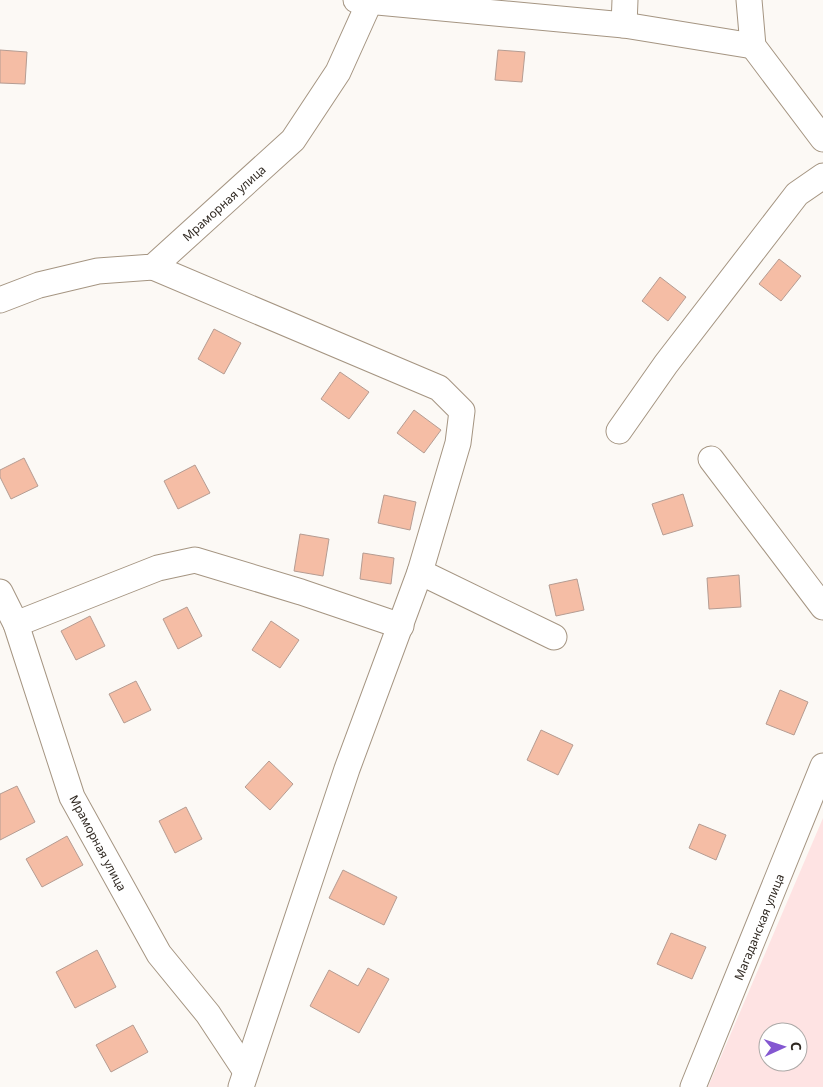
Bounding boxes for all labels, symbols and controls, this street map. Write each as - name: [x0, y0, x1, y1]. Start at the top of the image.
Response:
- street label: Мраморная улица: [179, 161, 269, 245]
- street label: Мраморная улица: [65, 792, 131, 894]
- street label: Магаданская улица: [730, 871, 788, 983]
- north arrow: [758, 1022, 808, 1072]
- text: С: [787, 1041, 806, 1051]

